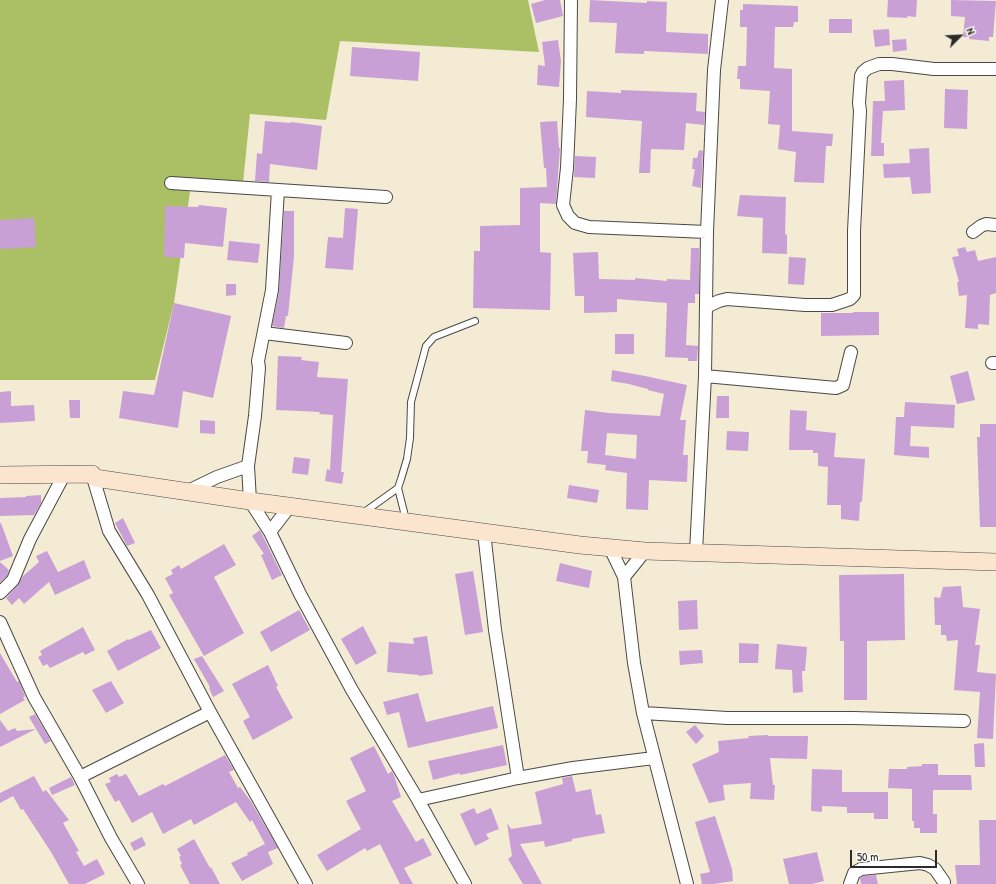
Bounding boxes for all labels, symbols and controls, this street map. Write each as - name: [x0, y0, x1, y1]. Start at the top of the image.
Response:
- north arrow: [940, 16, 980, 56]
- text: N: [963, 26, 979, 37]
- scale bar: [852, 842, 939, 868]
- text: 50 m: [857, 848, 878, 865]

